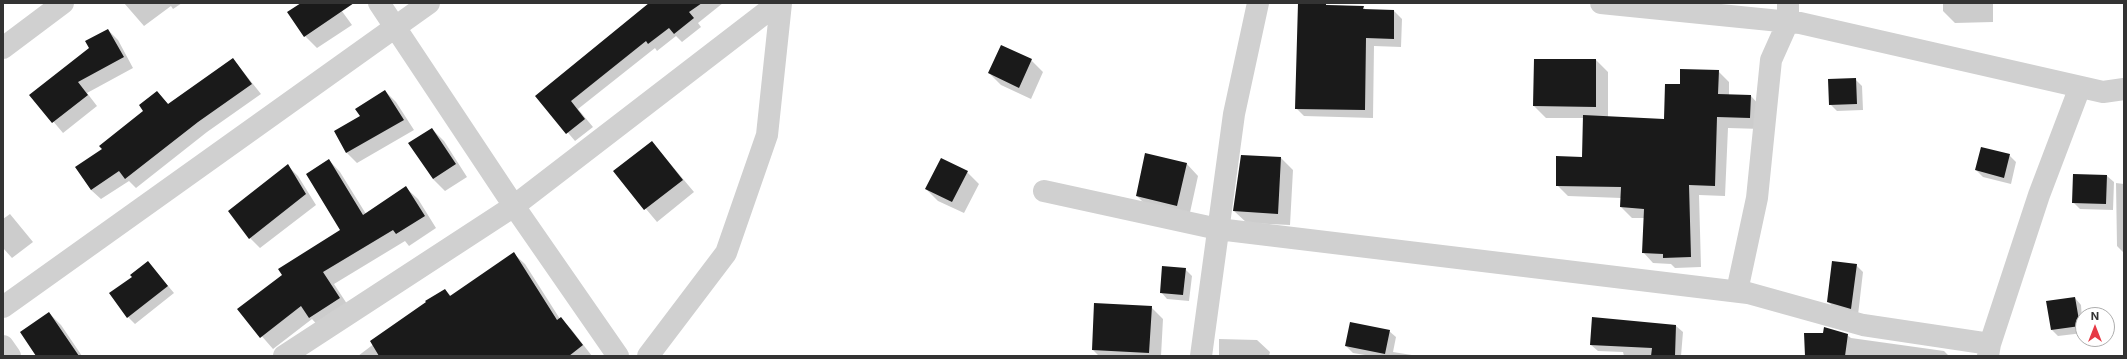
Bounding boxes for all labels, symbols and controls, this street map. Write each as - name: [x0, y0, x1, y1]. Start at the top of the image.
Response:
- north arrow: [2075, 307, 2115, 347]
- text: N: [2091, 309, 2099, 323]

